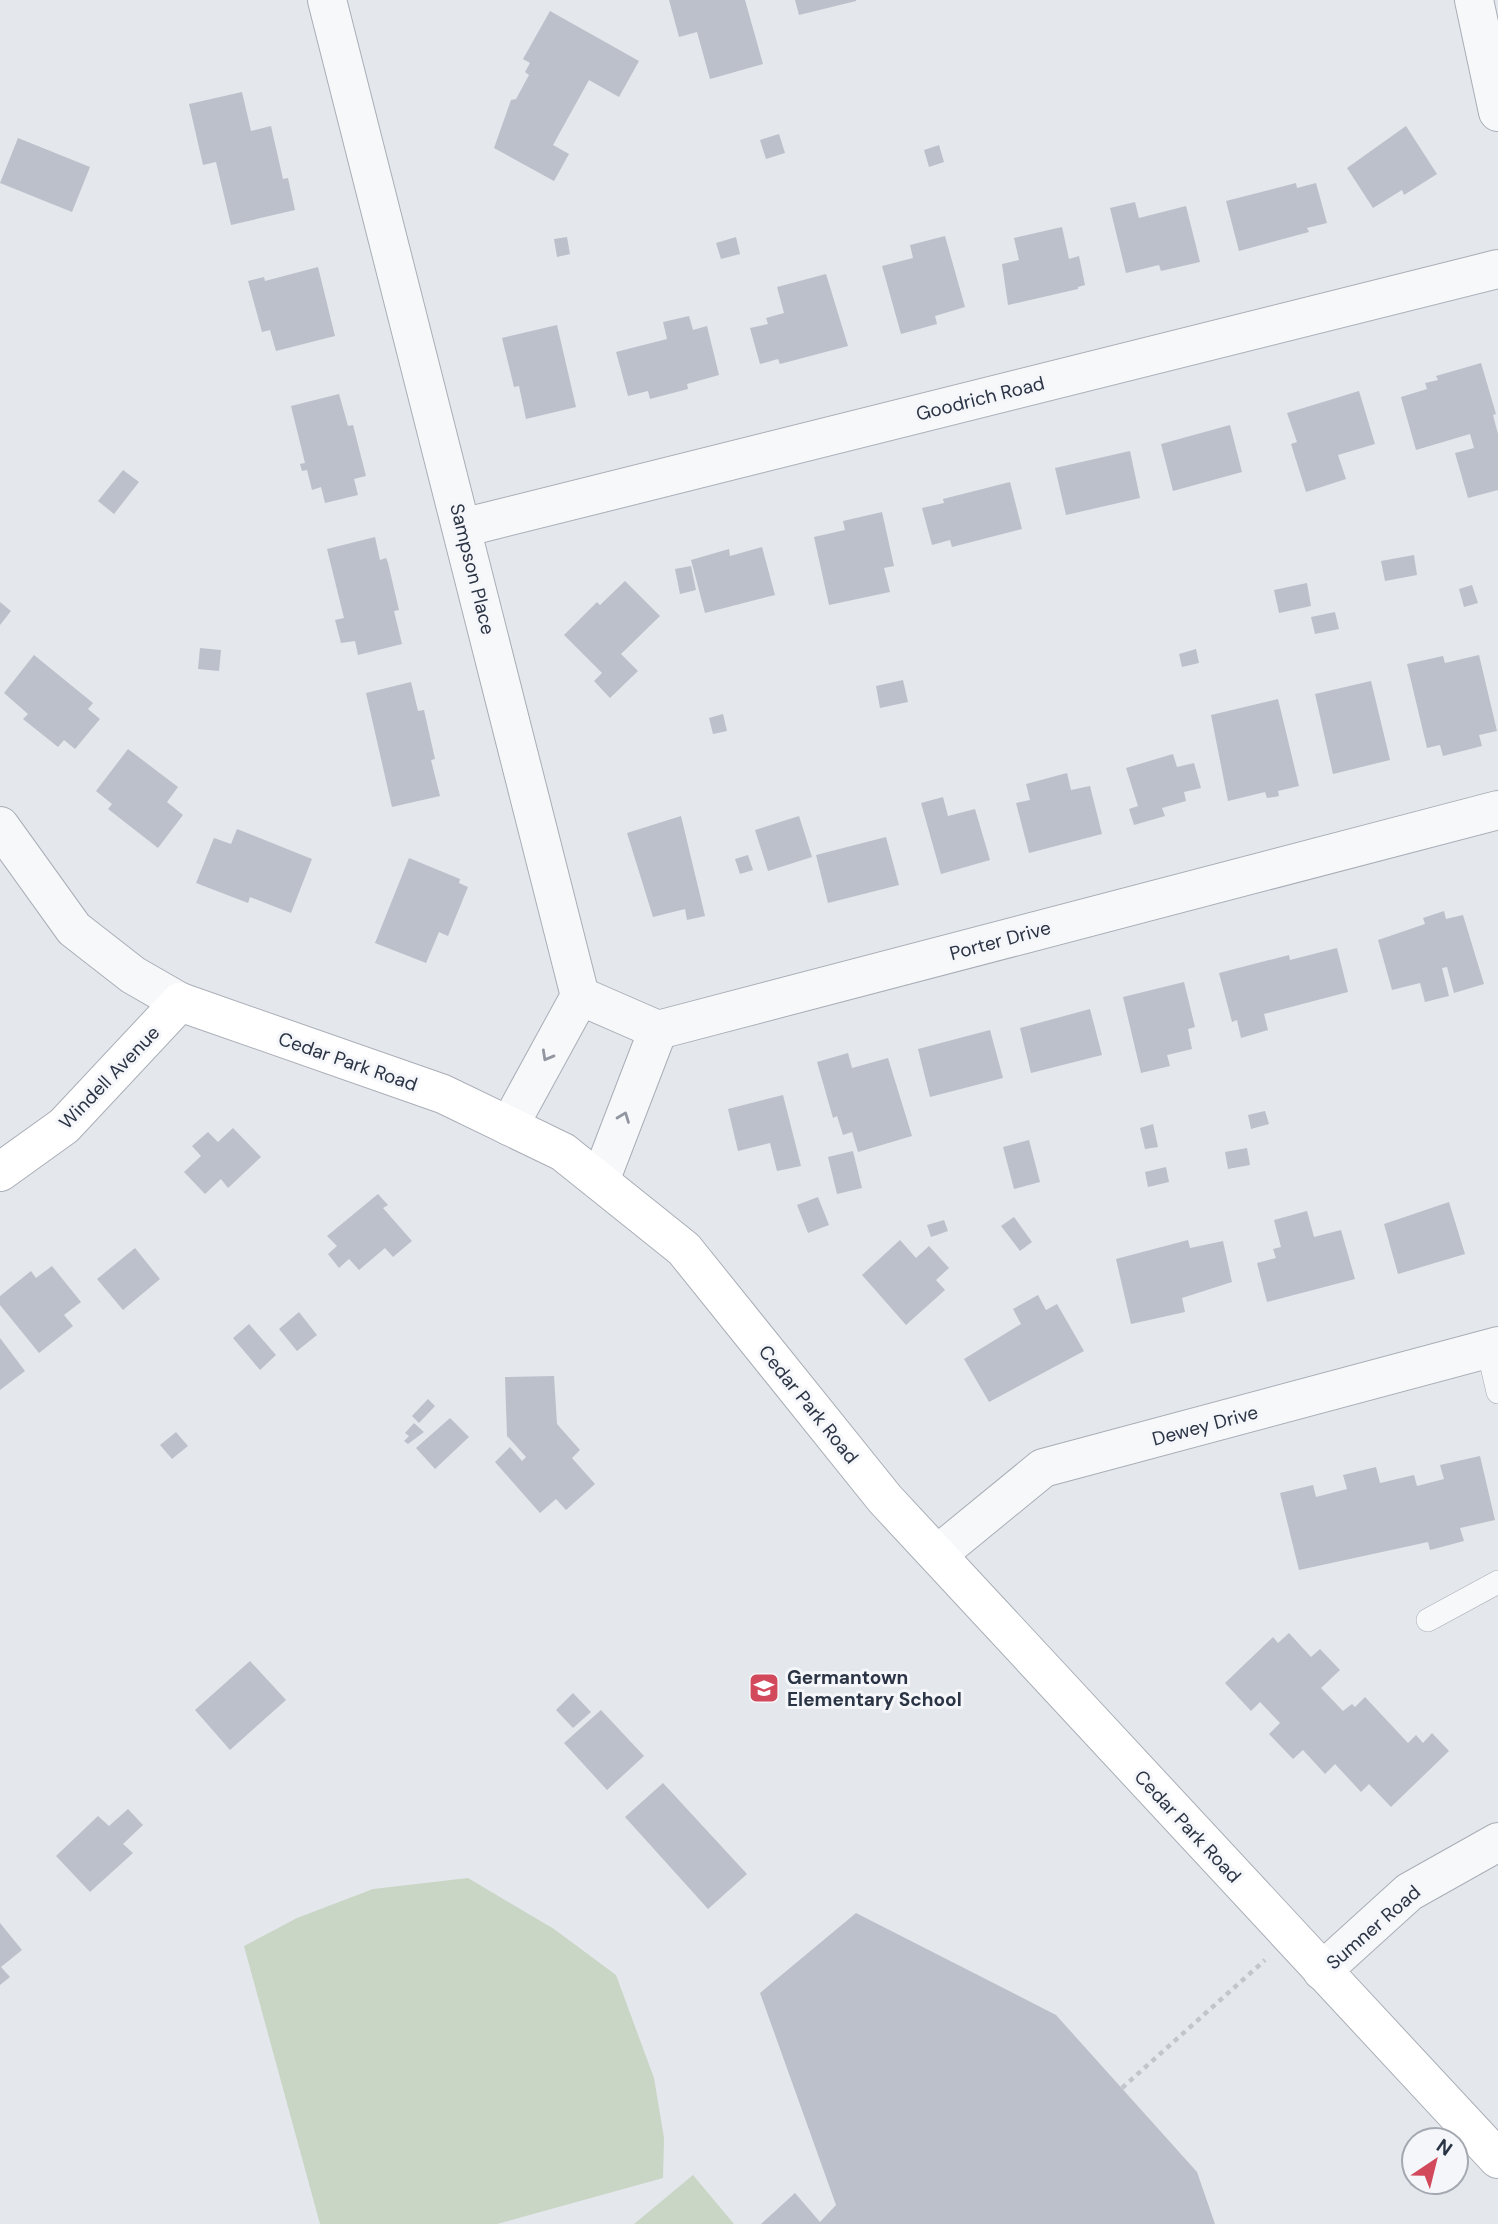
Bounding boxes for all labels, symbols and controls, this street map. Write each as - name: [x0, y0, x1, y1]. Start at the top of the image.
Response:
- street label: Goodrich Road: [913, 370, 1047, 427]
- street label: Sampson Place: [444, 501, 501, 637]
- street label: Porter Drive: [947, 915, 1054, 966]
- street label: Windell Avenue: [54, 1020, 165, 1134]
- street label: Cedar Park Road: [275, 1026, 421, 1097]
- one-way arrow: [542, 1049, 555, 1061]
- one-way arrow: [616, 1112, 630, 1124]
- street label: Cedar Park Road: [753, 1340, 864, 1469]
- street label: Dewey Drive: [1149, 1399, 1261, 1452]
- place label: Germantown Elementary School: [787, 1665, 962, 1712]
- school or university icon: Germantown Elementary School: [747, 1671, 781, 1705]
- street label: Cedar Park Road: [1129, 1765, 1246, 1888]
- street label: Sumner Road: [1321, 1880, 1426, 1975]
- north arrow: [1400, 2126, 1470, 2196]
- text: N: [1432, 2133, 1457, 2162]

